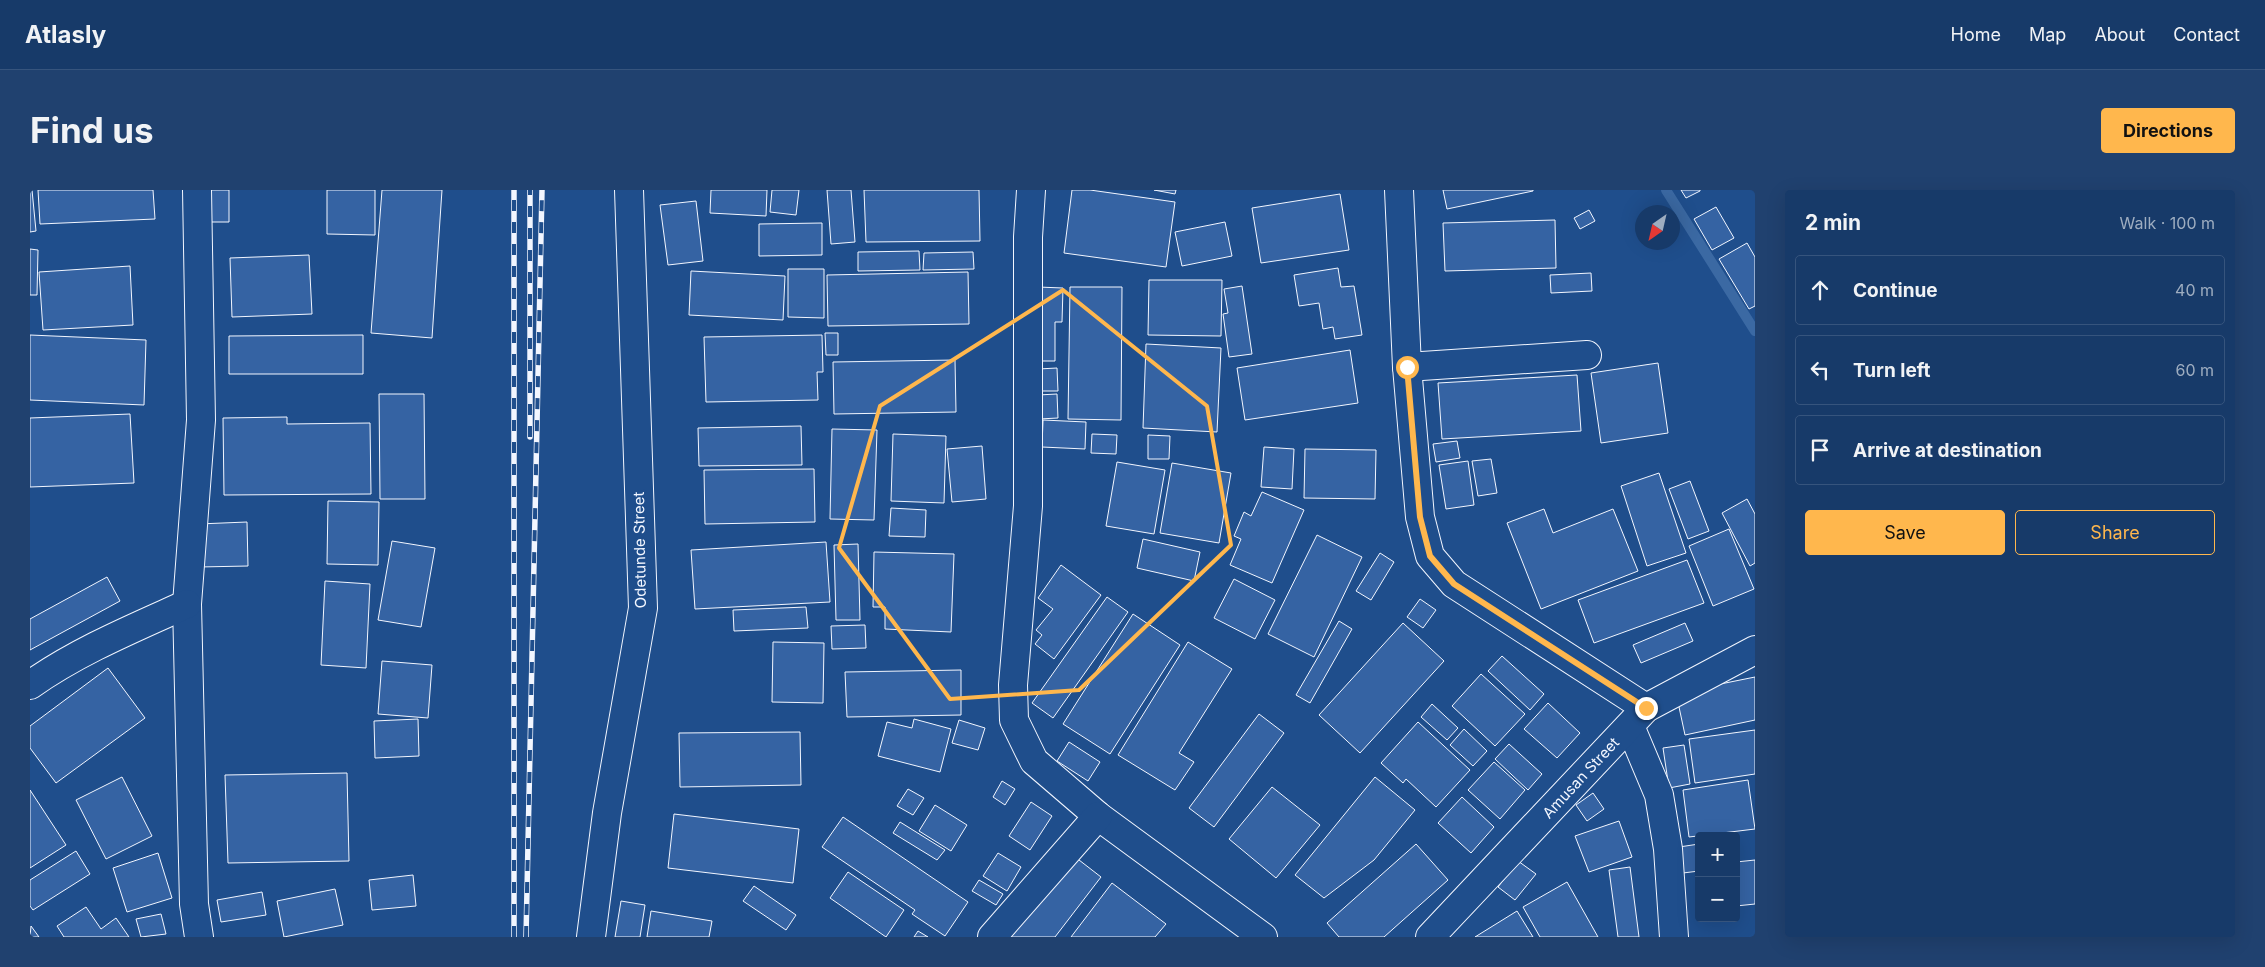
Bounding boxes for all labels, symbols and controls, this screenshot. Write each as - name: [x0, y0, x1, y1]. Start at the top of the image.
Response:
- text: Atlasly: [25, 20, 106, 49]
- text: Home: [1951, 24, 2001, 45]
- text: Map: [2029, 24, 2066, 45]
- text: About: [2094, 24, 2145, 45]
- text: Contact: [2173, 24, 2240, 45]
- button: Directions: [2101, 108, 2235, 153]
- text: Find us: [30, 109, 154, 151]
- north arrow: [1635, 205, 1680, 250]
- text: 2 min: [1805, 210, 1861, 235]
- text: Walk · 100 m: [2120, 213, 2215, 233]
- icon: ahead: [1806, 276, 1834, 304]
- text: Continue: [1853, 279, 1938, 302]
- text: 40 m: [2175, 280, 2214, 300]
- route start: [1396, 356, 1419, 379]
- icon: left: [1806, 356, 1834, 384]
- text: Turn left: [1853, 359, 1931, 382]
- text: 60 m: [2175, 360, 2214, 380]
- icon: arrive: [1806, 436, 1834, 464]
- text: Arrive at destination: [1853, 439, 2042, 462]
- street label: Odetunde Street: [629, 492, 650, 608]
- button: Save: [1805, 510, 2005, 555]
- button: Share: [2015, 510, 2215, 555]
- route end: [1635, 697, 1658, 720]
- street label: Amusan Street: [1538, 733, 1623, 822]
- map controls: [1695, 832, 1740, 922]
- button: +: [1695, 832, 1740, 877]
- button: −: [1695, 877, 1740, 922]

